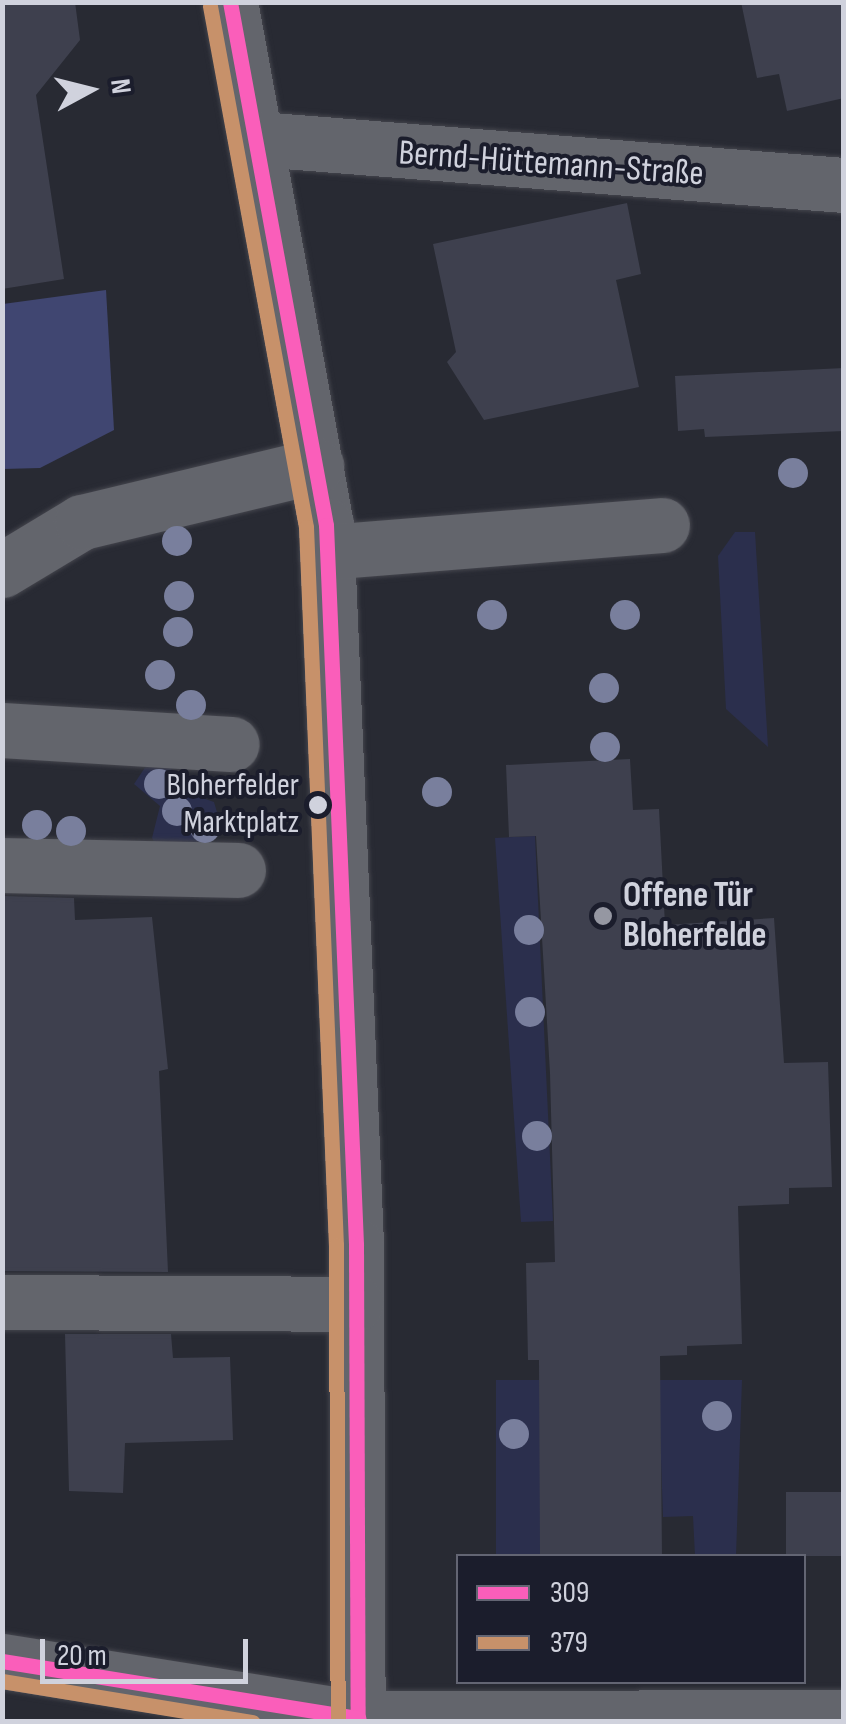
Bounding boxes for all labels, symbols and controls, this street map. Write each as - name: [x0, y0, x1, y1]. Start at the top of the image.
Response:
- north arrow: [40, 40, 140, 140]
- text: N: [103, 77, 138, 96]
- street label: Bernd-Hüttemann-Straße: [397, 132, 705, 196]
- place label: Bloherfelder Marktplatz: [167, 768, 299, 843]
- marker: Bloherfelder Marktplatz: [308, 795, 328, 815]
- place label: Offene Tür Bloherfelde: [623, 875, 766, 957]
- marker: Offene Tür Bloherfelde: [592, 905, 614, 927]
- legend: [456, 1554, 806, 1684]
- text: 309: [550, 1575, 589, 1611]
- scale bar: [45, 1619, 252, 1681]
- text: 379: [550, 1625, 588, 1661]
- text: 20 m: [57, 1638, 107, 1674]

